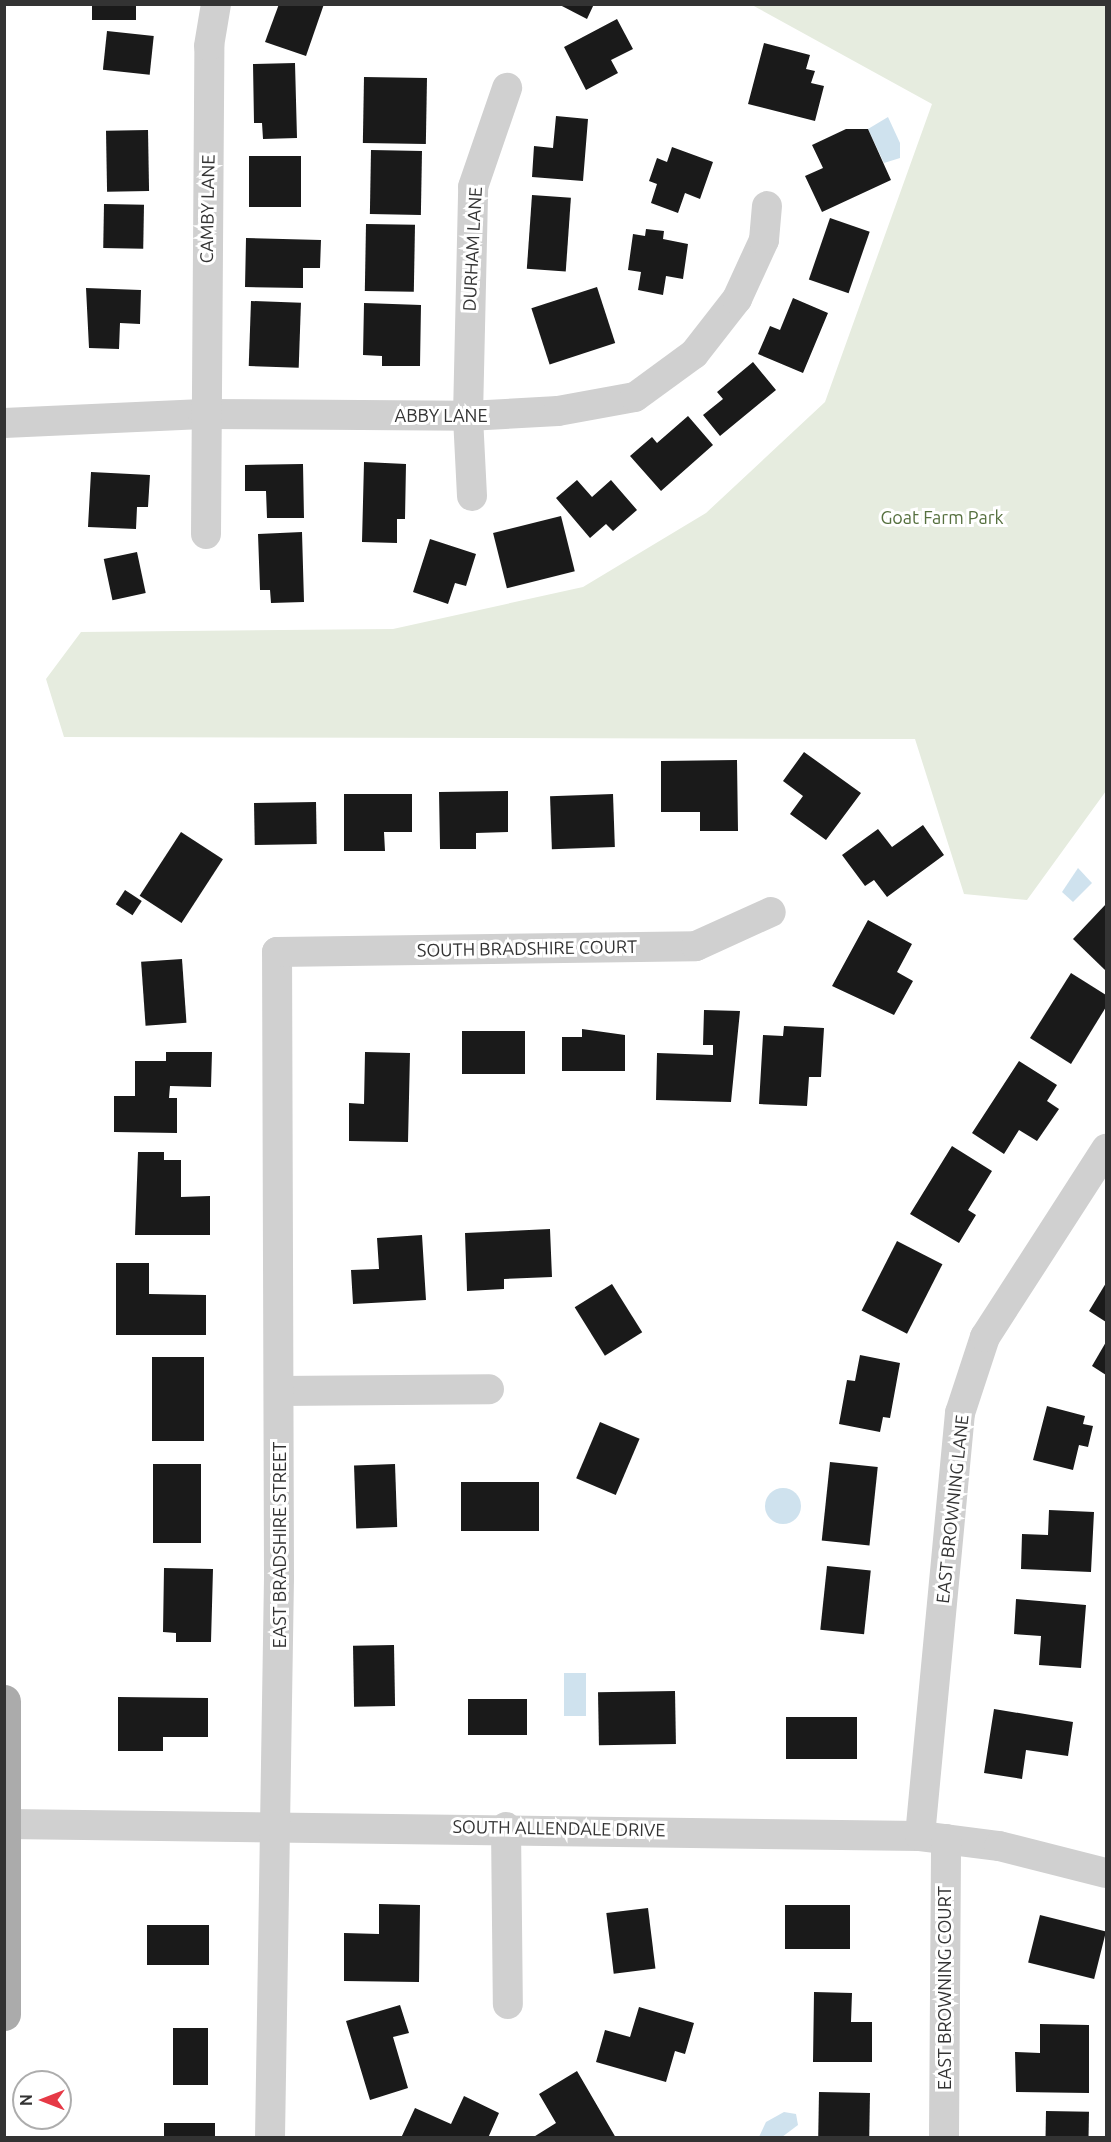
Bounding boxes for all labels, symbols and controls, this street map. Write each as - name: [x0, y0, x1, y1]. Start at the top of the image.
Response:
- street label: CAMBY LANE: [195, 154, 219, 264]
- street label: DURHAM LANE: [458, 186, 486, 312]
- street label: ABBY LANE: [394, 404, 488, 426]
- park label: Goat Farm Park: [880, 506, 1004, 528]
- street label: SOUTH BRADSHIRE COURT: [417, 935, 637, 961]
- street label: EAST BROWNING LANE: [931, 1414, 973, 1604]
- street label: EAST BRADSHIRE STREET: [268, 1442, 290, 1648]
- street label: SOUTH ALLENDALE DRIVE: [452, 1815, 666, 1841]
- street label: EAST BROWNING COURT: [933, 1886, 955, 2090]
- north arrow: [12, 2070, 72, 2130]
- text: N: [17, 2094, 35, 2106]

